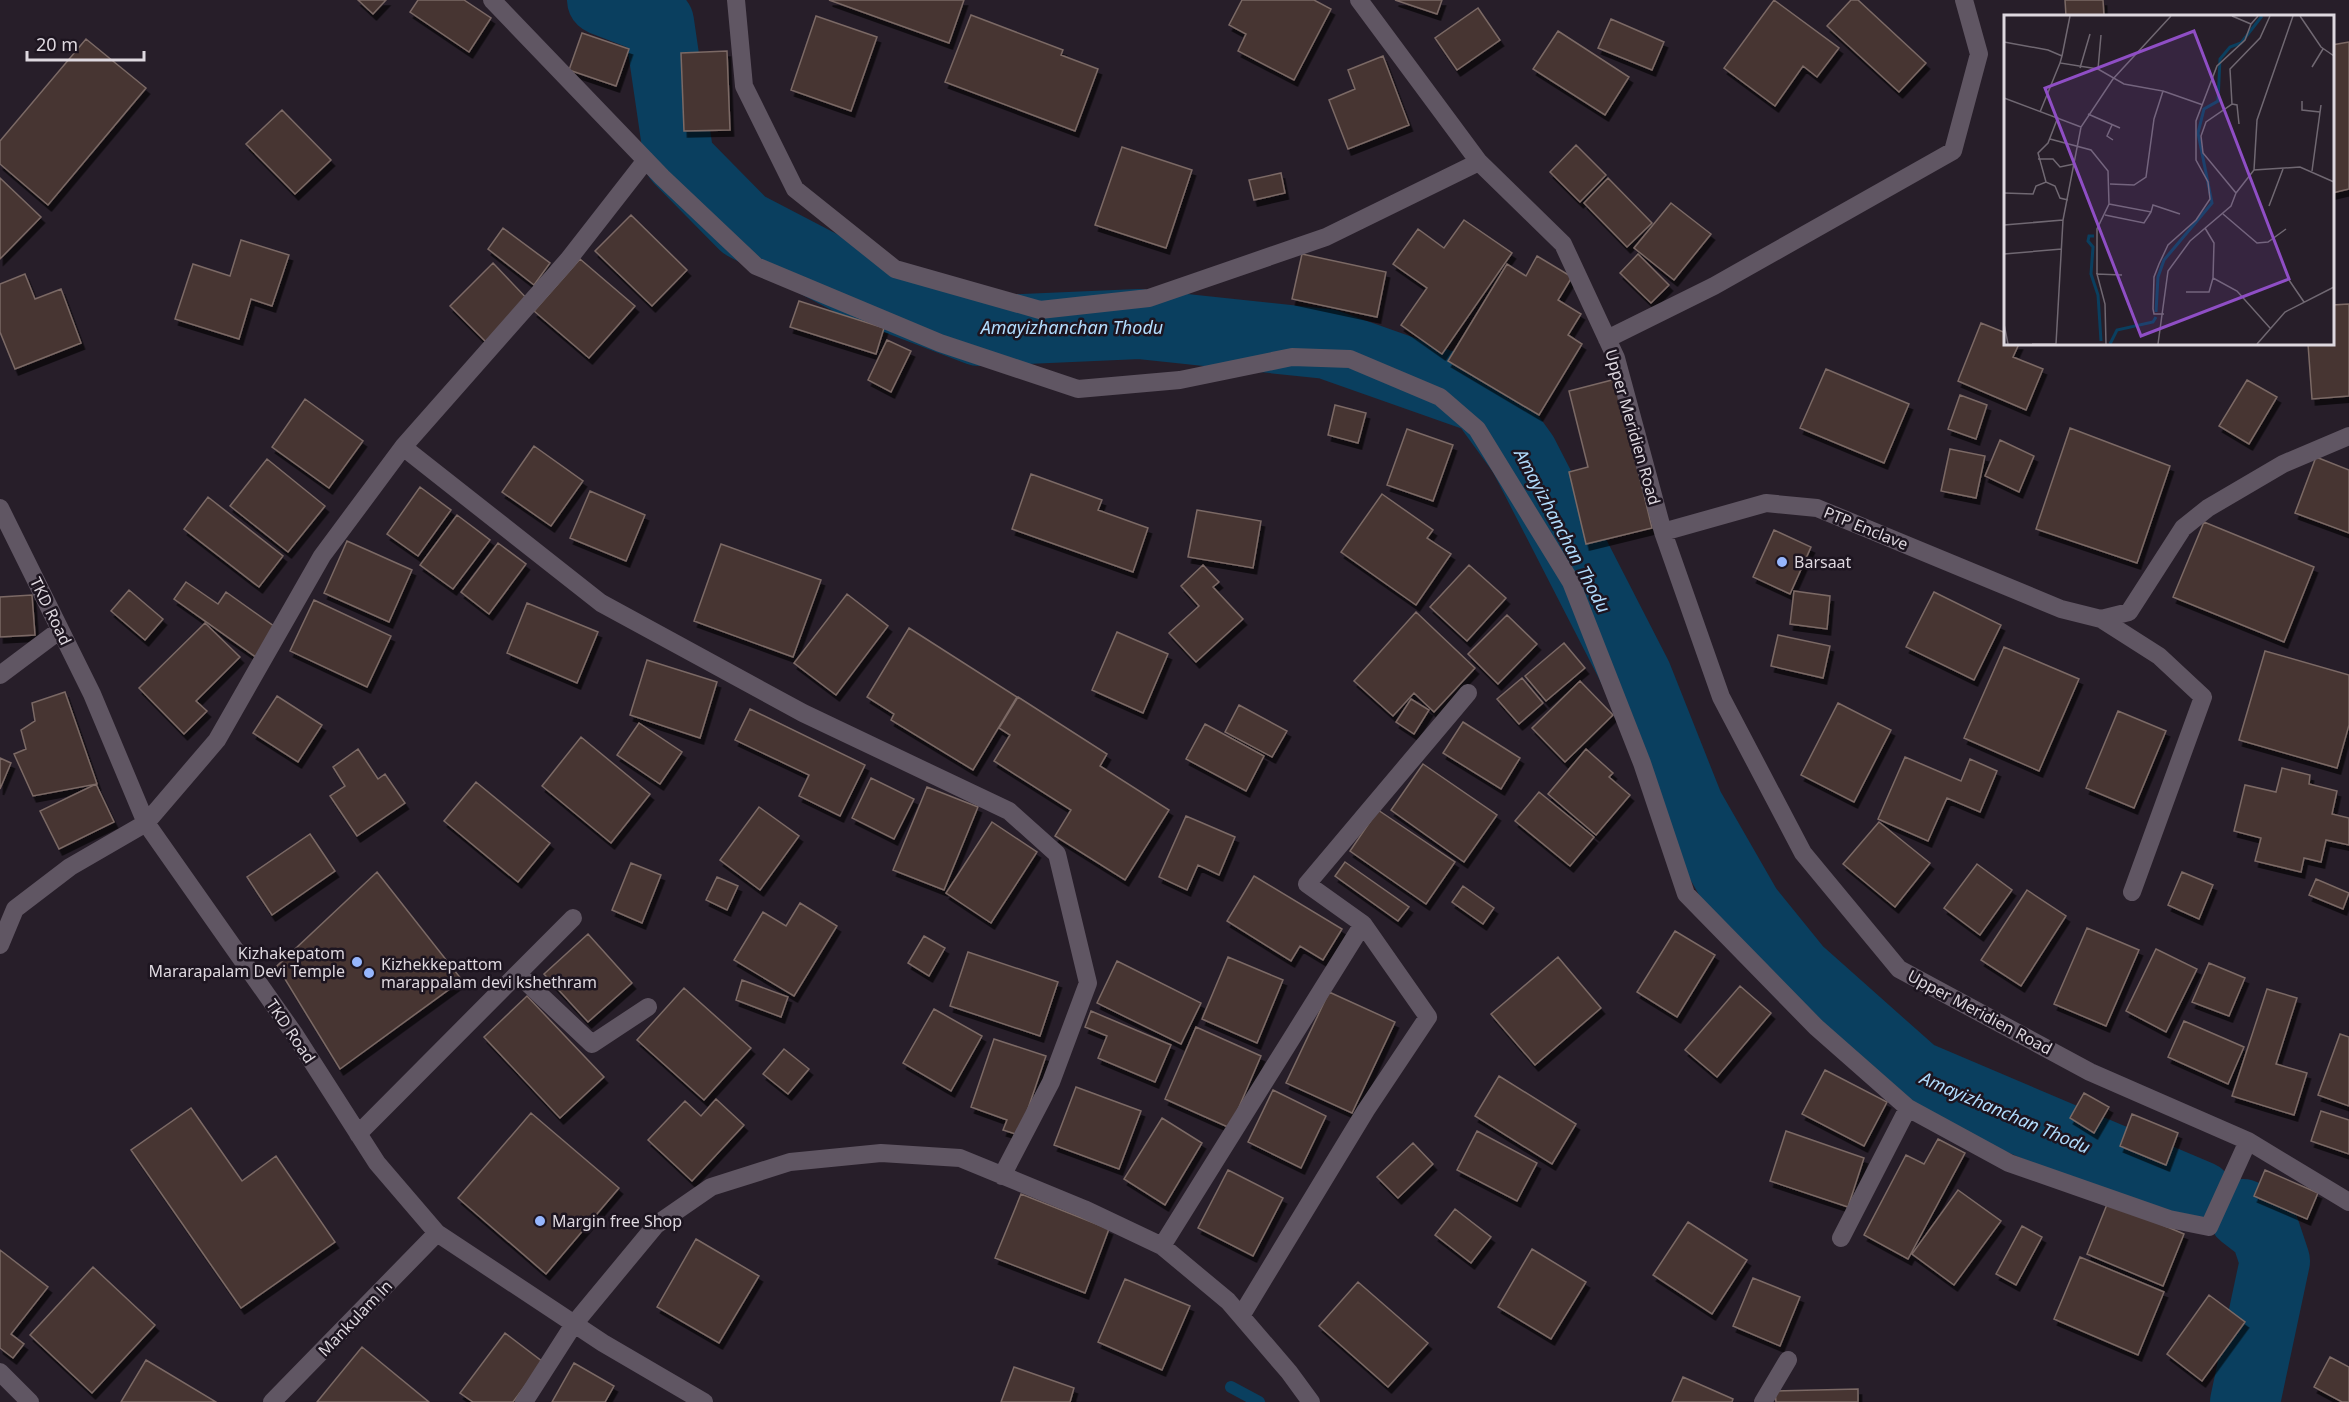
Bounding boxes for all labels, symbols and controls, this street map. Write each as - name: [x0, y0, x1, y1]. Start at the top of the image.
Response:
- inset map: [2004, 15, 2334, 345]
- scale bar: [27, 24, 144, 62]
- text: 20 m: [36, 32, 78, 56]
- water label: Amayizhanchan Thodu: [979, 315, 1163, 339]
- street label: Upper Meridien Road: [1600, 347, 1666, 507]
- water label: Amayizhanchan Thodu: [1508, 443, 1616, 617]
- street label: PTP Enclave: [1821, 501, 1911, 555]
- place label: Barsaat: [1794, 551, 1852, 573]
- marker: Barsaat: [1775, 555, 1789, 569]
- street label: TKD Road: [25, 573, 77, 649]
- place label: Kizhakepatom Mararapalam Devi Temple: [148, 942, 345, 982]
- place label: Kizhekkepattom marappalam devi kshethram: [381, 953, 597, 993]
- marker: Kizhakepatom Mararapalam Devi Temple: [350, 955, 364, 969]
- street label: Upper Meridien Road: [1904, 965, 2056, 1059]
- marker: Kizhekkepattom marappalam devi kshethram: [362, 966, 376, 980]
- street label: TKD Road: [261, 995, 321, 1067]
- water label: Amayizhanchan Thodu: [1915, 1065, 2094, 1159]
- place label: Margin free Shop: [552, 1210, 682, 1232]
- marker: Margin free Shop: [533, 1214, 547, 1228]
- street label: Mankulam ln: [313, 1275, 397, 1361]

